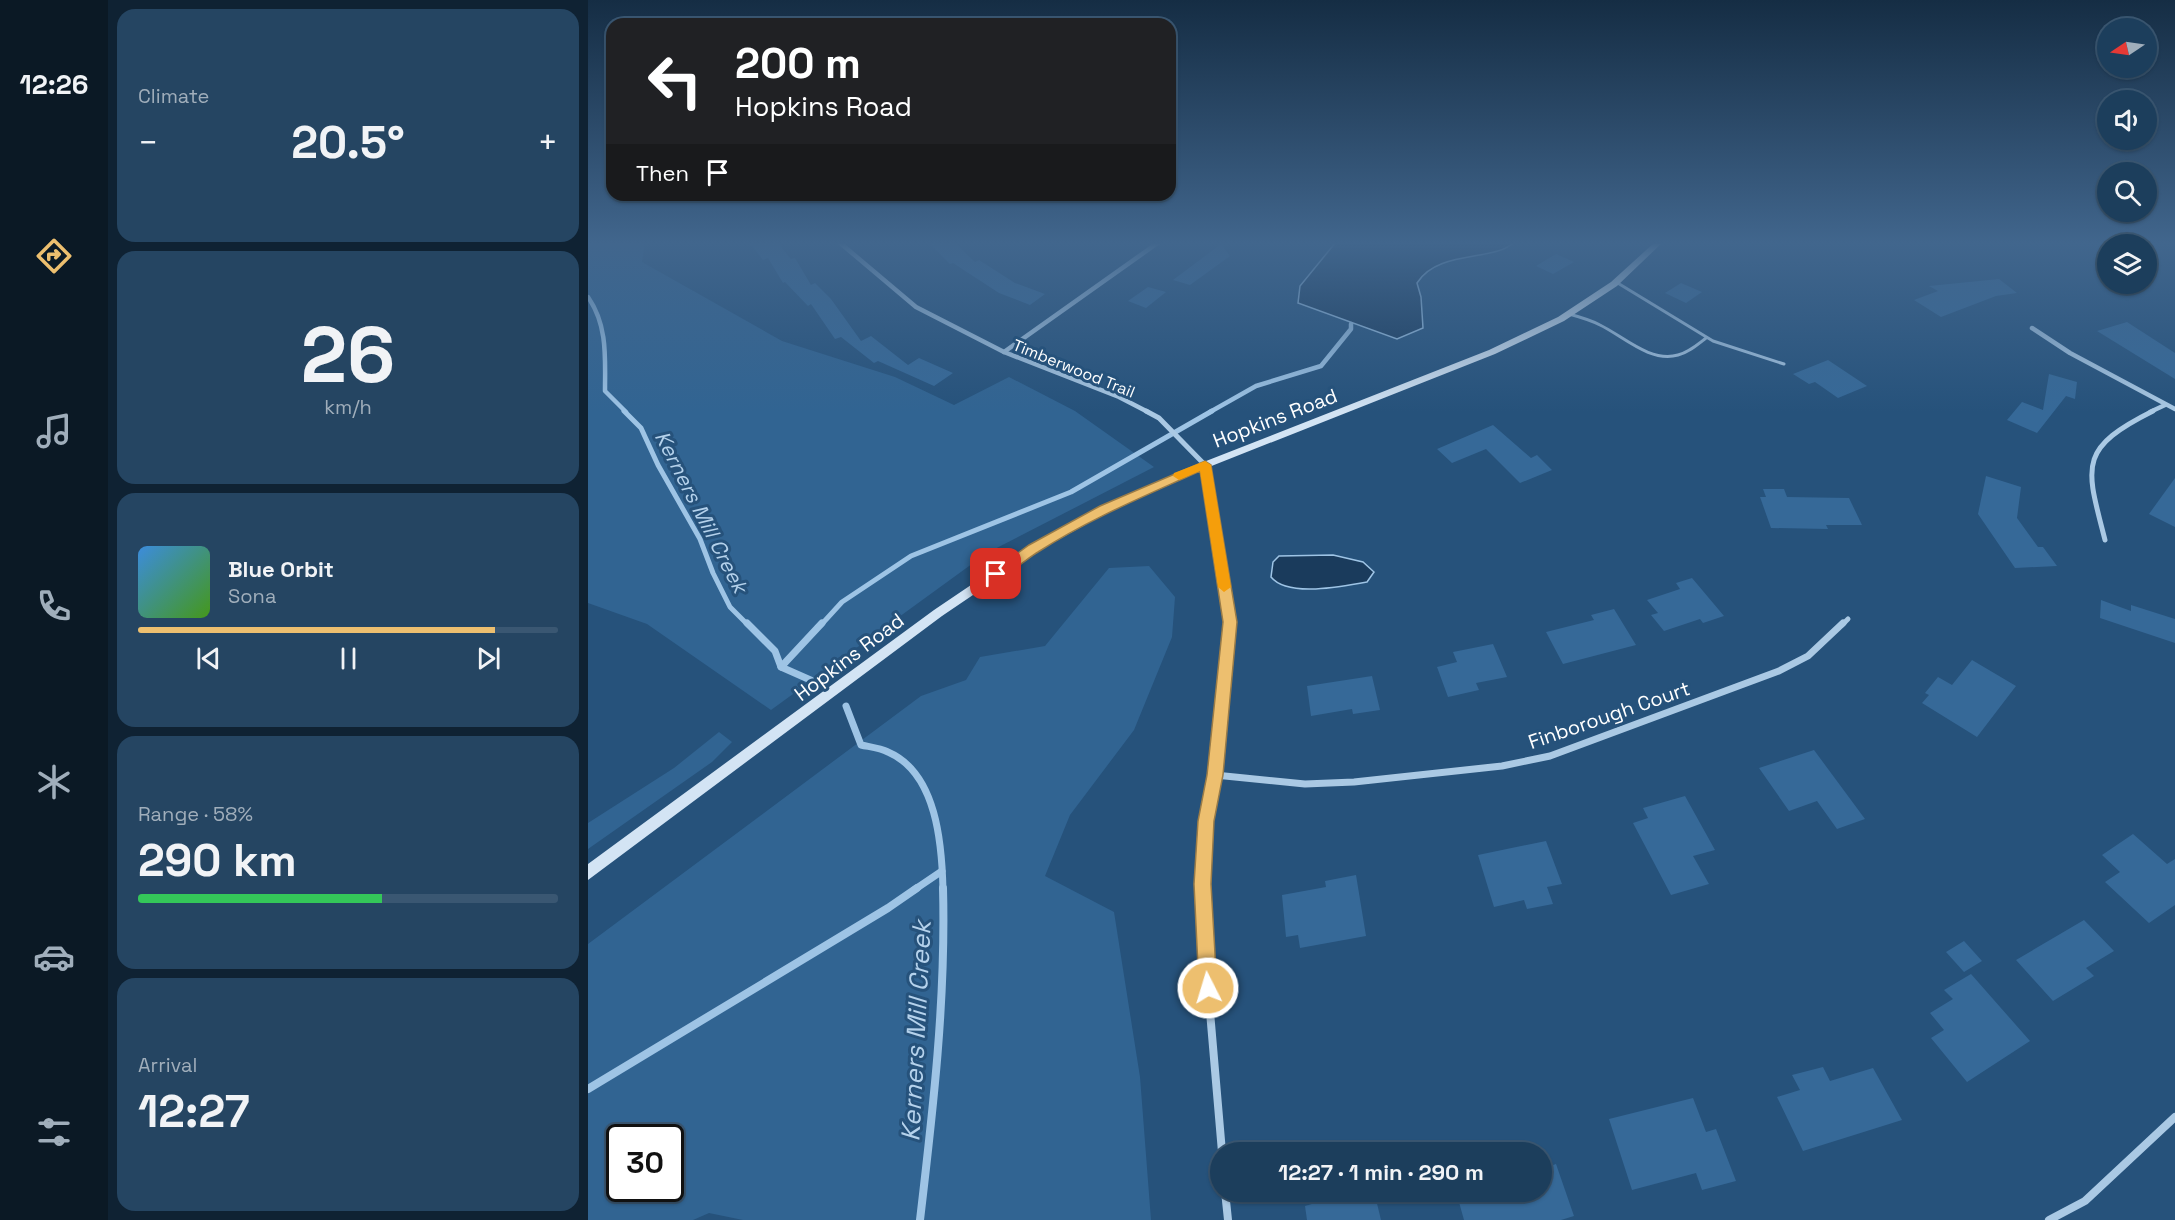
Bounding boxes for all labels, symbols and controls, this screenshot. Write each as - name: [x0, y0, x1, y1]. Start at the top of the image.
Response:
- north arrow: [2097, 18, 2157, 78]
- map controls: [2097, 18, 2157, 294]
- text: 200 m: [735, 37, 861, 90]
- icon: left: [636, 42, 714, 120]
- text: 12:26: [19, 67, 89, 102]
- text: Climate: [138, 83, 209, 109]
- text: Hopkins Road: [735, 89, 912, 124]
- button: sound: [2097, 90, 2157, 150]
- text: 20.5°: [291, 114, 405, 171]
- text: −: [138, 122, 158, 164]
- text: +: [538, 122, 558, 164]
- icon: arrive: [701, 156, 734, 189]
- text: Then: [636, 159, 689, 187]
- button: search: [2097, 162, 2157, 222]
- button: layers: [2097, 234, 2157, 294]
- icon: directions: [33, 235, 75, 277]
- text: 26: [301, 305, 395, 405]
- street label: Timberwood Trail: [1010, 334, 1138, 403]
- street label: Hopkins Road: [1209, 382, 1341, 454]
- text: km/h: [324, 394, 372, 420]
- icon: music: [33, 410, 75, 452]
- water label: Kerners Mill Creek: [649, 426, 755, 600]
- pin: [970, 548, 1021, 599]
- text: Blue Orbit: [228, 555, 334, 583]
- icon: arrive: [979, 557, 1012, 590]
- text: Sona: [228, 583, 276, 609]
- icon: phone: [33, 585, 75, 627]
- street label: Hopkins Road: [789, 607, 909, 707]
- icon: previous: [192, 642, 225, 675]
- icon: pause: [332, 642, 365, 675]
- icon: next: [472, 642, 505, 675]
- street label: Finborough Court: [1525, 675, 1693, 755]
- icon: climate: [33, 761, 75, 803]
- text: Range · 58%: [138, 801, 253, 827]
- text: 290 km: [138, 832, 297, 889]
- water label: Kerners Mill Creek: [893, 917, 939, 1142]
- icon: car: [33, 936, 75, 978]
- position arrow: [1176, 956, 1240, 1020]
- text: Arrival: [138, 1052, 197, 1078]
- text: 12:27: [138, 1083, 250, 1140]
- icon: filters: [33, 1111, 75, 1153]
- speed limit sign: 30: [606, 1124, 684, 1202]
- text: 12:27 · 1 min · 290 m: [1278, 1158, 1484, 1186]

